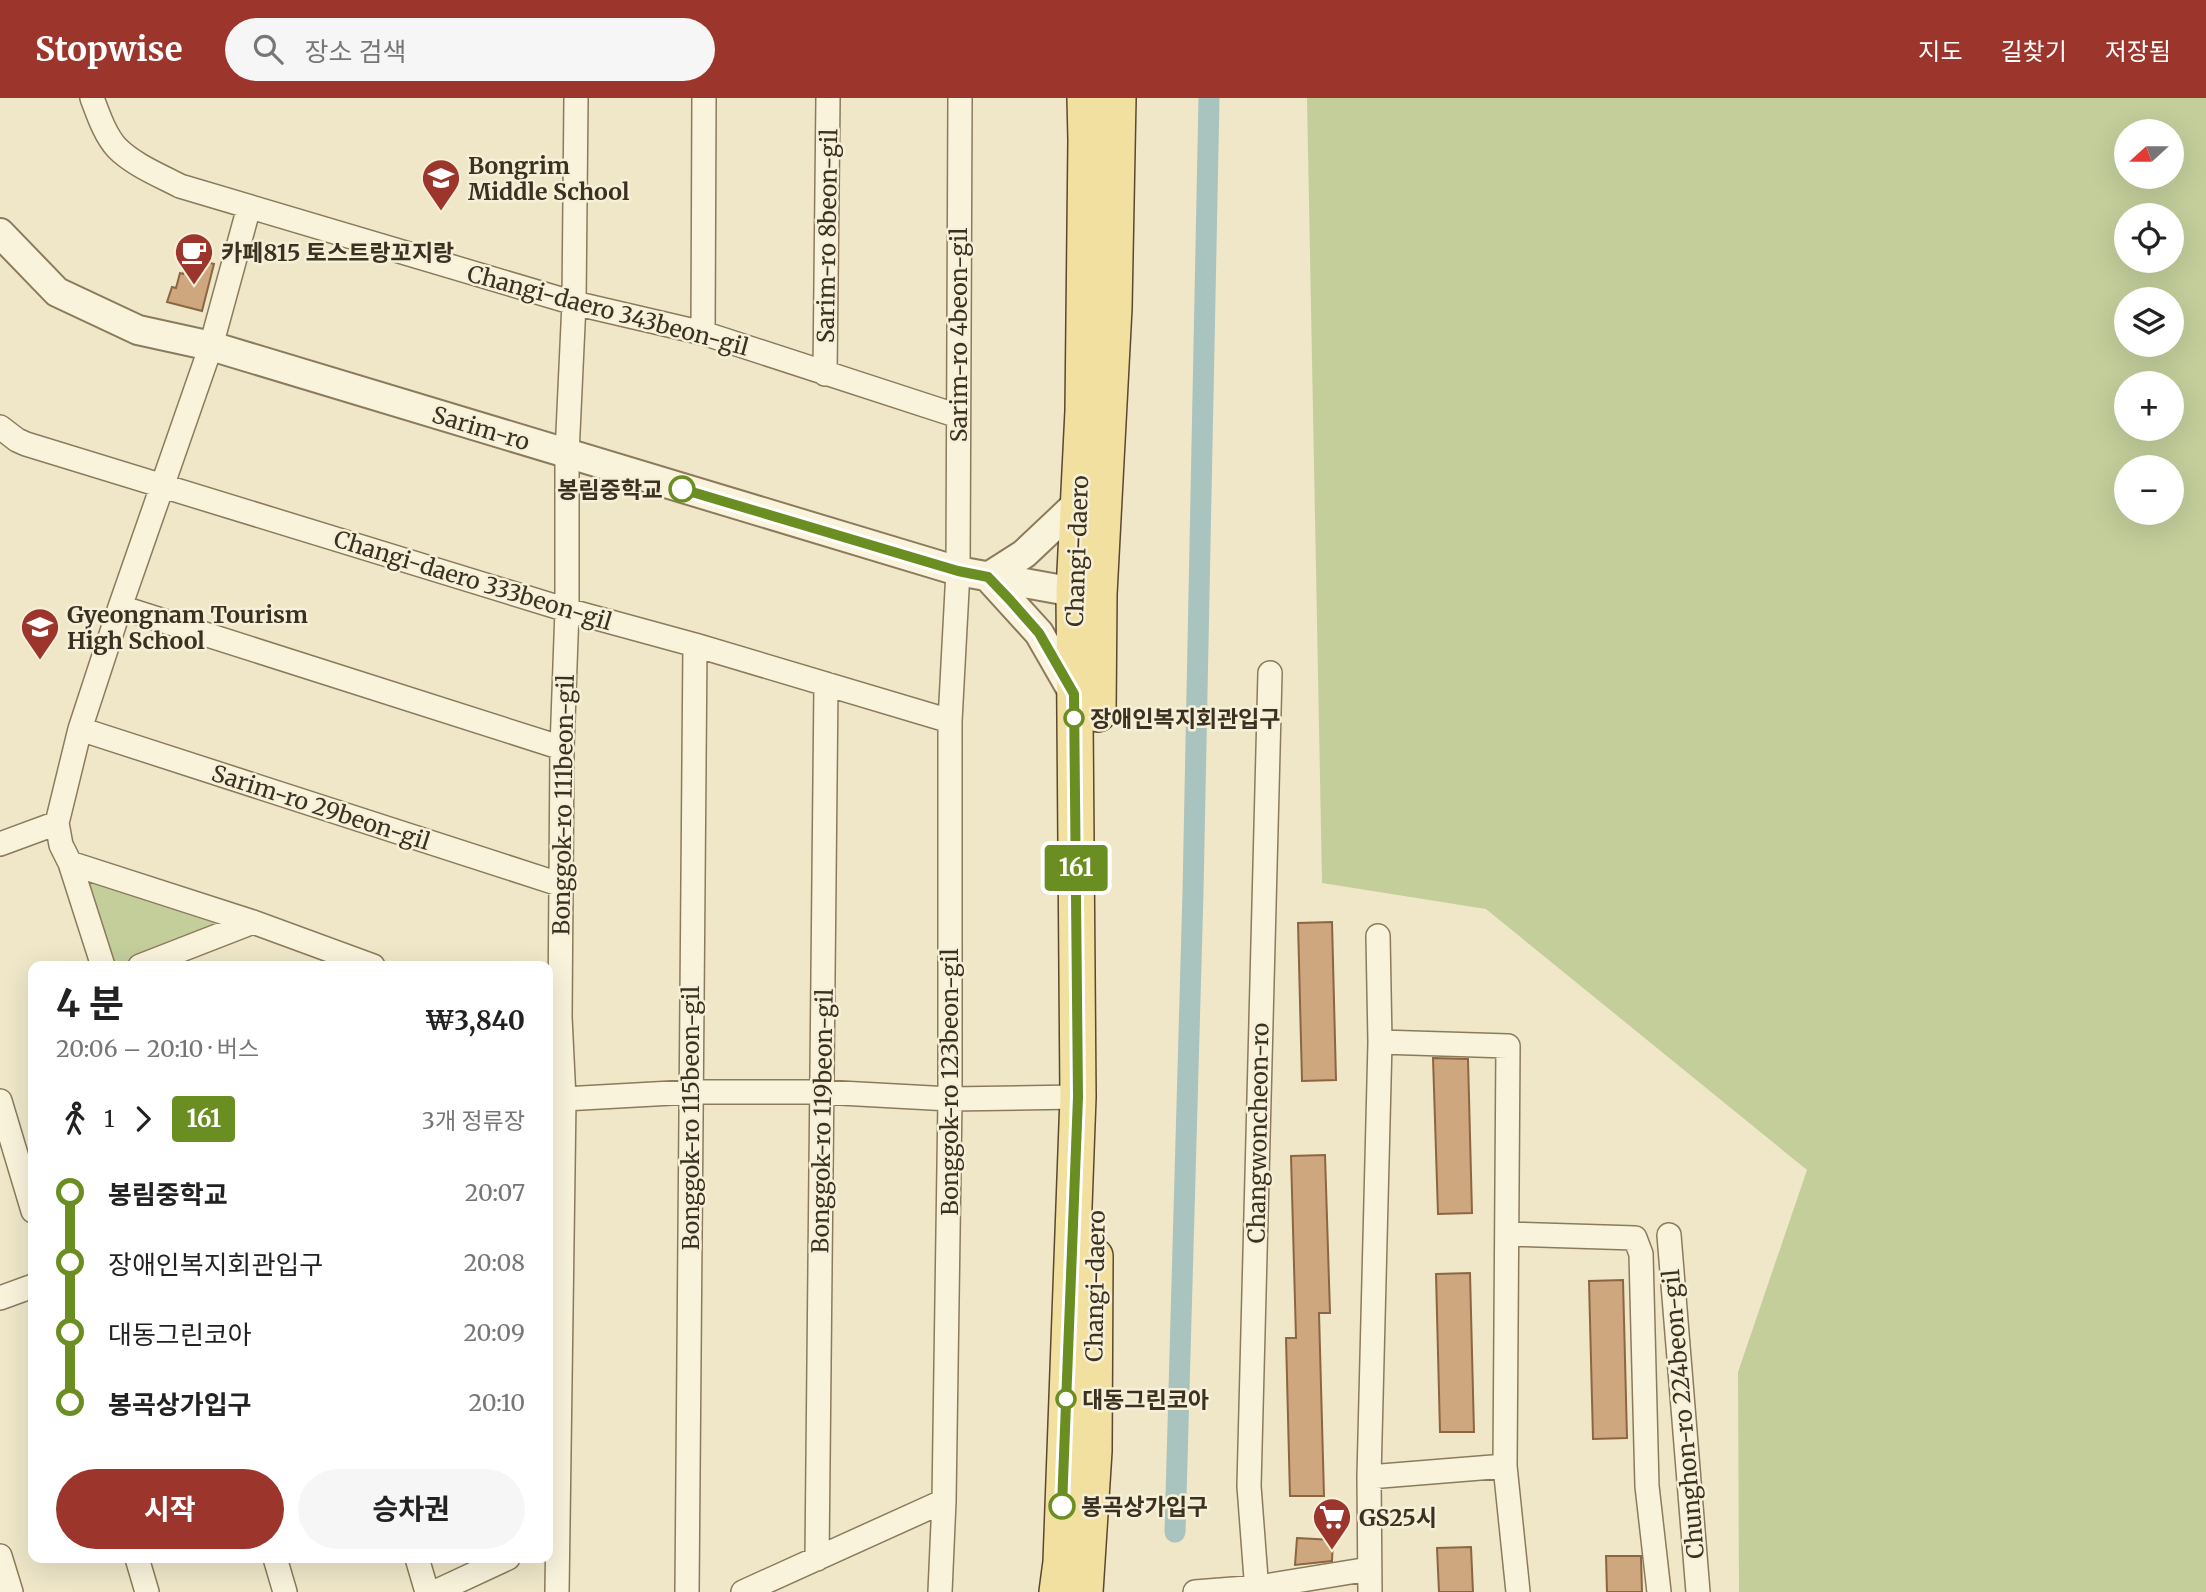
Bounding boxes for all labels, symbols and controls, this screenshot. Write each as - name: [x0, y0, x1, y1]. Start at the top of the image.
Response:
- search box: [225, 18, 715, 81]
- text: Stopwise: [35, 29, 183, 70]
- icon: search: [249, 30, 287, 68]
- text: 장소 검색: [305, 35, 406, 68]
- text: 지도: [1918, 36, 1963, 67]
- text: 길찾기: [2001, 36, 2067, 67]
- text: 저장됨: [2105, 36, 2171, 67]
- north arrow: [2114, 119, 2184, 189]
- map controls: [2114, 119, 2184, 525]
- street label: Sarim-ro 8beon-gil: [811, 129, 843, 343]
- place label: Bongrim Middle School: [468, 151, 630, 206]
- school or university icon: Bongrim Middle School: [420, 157, 462, 212]
- button: locate: [2114, 203, 2184, 273]
- street label: Sarim-ro 4beon-gil: [944, 228, 973, 442]
- cafe icon: 카페815 토스트랑꼬지랑: [173, 231, 215, 286]
- place label: 카페815 토스트랑꼬지랑: [221, 238, 454, 267]
- street label: Changi-daero 343beon-gil: [464, 258, 752, 362]
- button: layers: [2114, 287, 2184, 357]
- button: +: [2114, 371, 2184, 441]
- street label: Sarim-ro: [429, 399, 533, 457]
- button: −: [2114, 455, 2184, 525]
- place label: 봉림중학교: [557, 475, 663, 504]
- street label: Changi-daero: [1060, 475, 1094, 627]
- marker: 봉림중학교: [669, 476, 695, 502]
- street label: Changi-daero 333beon-gil: [330, 524, 616, 636]
- place label: Gyeongnam Tourism High School: [67, 600, 308, 655]
- school or university icon: Gyeongnam Tourism High School: [19, 606, 61, 661]
- street label: Bonggok-ro 111beon-gil: [546, 674, 580, 936]
- place label: 장애인복지회관입구: [1090, 704, 1280, 733]
- marker: 장애인복지회관입구: [1064, 708, 1084, 728]
- street label: Sarim-ro 29beon-gil: [208, 758, 434, 856]
- line badge: 161: [1036, 845, 1116, 891]
- text: 161: [1059, 852, 1093, 883]
- street label: Bonggok-ro 123beon-gil: [935, 948, 964, 1216]
- text: 4 분: [56, 980, 124, 1027]
- street label: Bonggok-ro 115beon-gil: [676, 986, 705, 1250]
- street label: Bonggok-ro 119beon-gil: [805, 989, 839, 1253]
- text: ₩3,840: [425, 1004, 525, 1037]
- street label: Changwoncheon-ro: [1242, 1022, 1274, 1244]
- text: 20:06 – 20:10 · 버스: [56, 1034, 259, 1063]
- icon: walk: [56, 1100, 94, 1138]
- icon: forward: [124, 1100, 162, 1138]
- text: 161: [186, 1103, 221, 1134]
- text: 1: [104, 1104, 114, 1133]
- text: 3개 정류장: [422, 1106, 525, 1135]
- text: 봉림중학교: [108, 1178, 228, 1211]
- text: 20:07: [465, 1178, 525, 1207]
- street label: Changi-daero: [1079, 1210, 1111, 1362]
- text: 장애인복지회관입구: [108, 1248, 323, 1281]
- text: 20:08: [464, 1248, 525, 1277]
- street label: Chunghon-ro 224beon-gil: [1656, 1268, 1710, 1560]
- text: 대동그린코아: [108, 1318, 252, 1351]
- text: 20:09: [463, 1318, 525, 1347]
- place label: 대동그린코아: [1082, 1385, 1209, 1414]
- text: 봉곡상가입구: [108, 1388, 252, 1421]
- text: 20:10: [468, 1388, 525, 1417]
- marker: 대동그린코아: [1056, 1389, 1076, 1409]
- button: 시작: [56, 1469, 284, 1549]
- button: 승차권: [298, 1469, 525, 1549]
- place label: 봉곡상가입구: [1081, 1492, 1208, 1521]
- marker: 봉곡상가입구: [1049, 1493, 1075, 1519]
- supermarket icon: GS25시: [1311, 1496, 1353, 1551]
- place label: GS25시: [1359, 1503, 1437, 1532]

